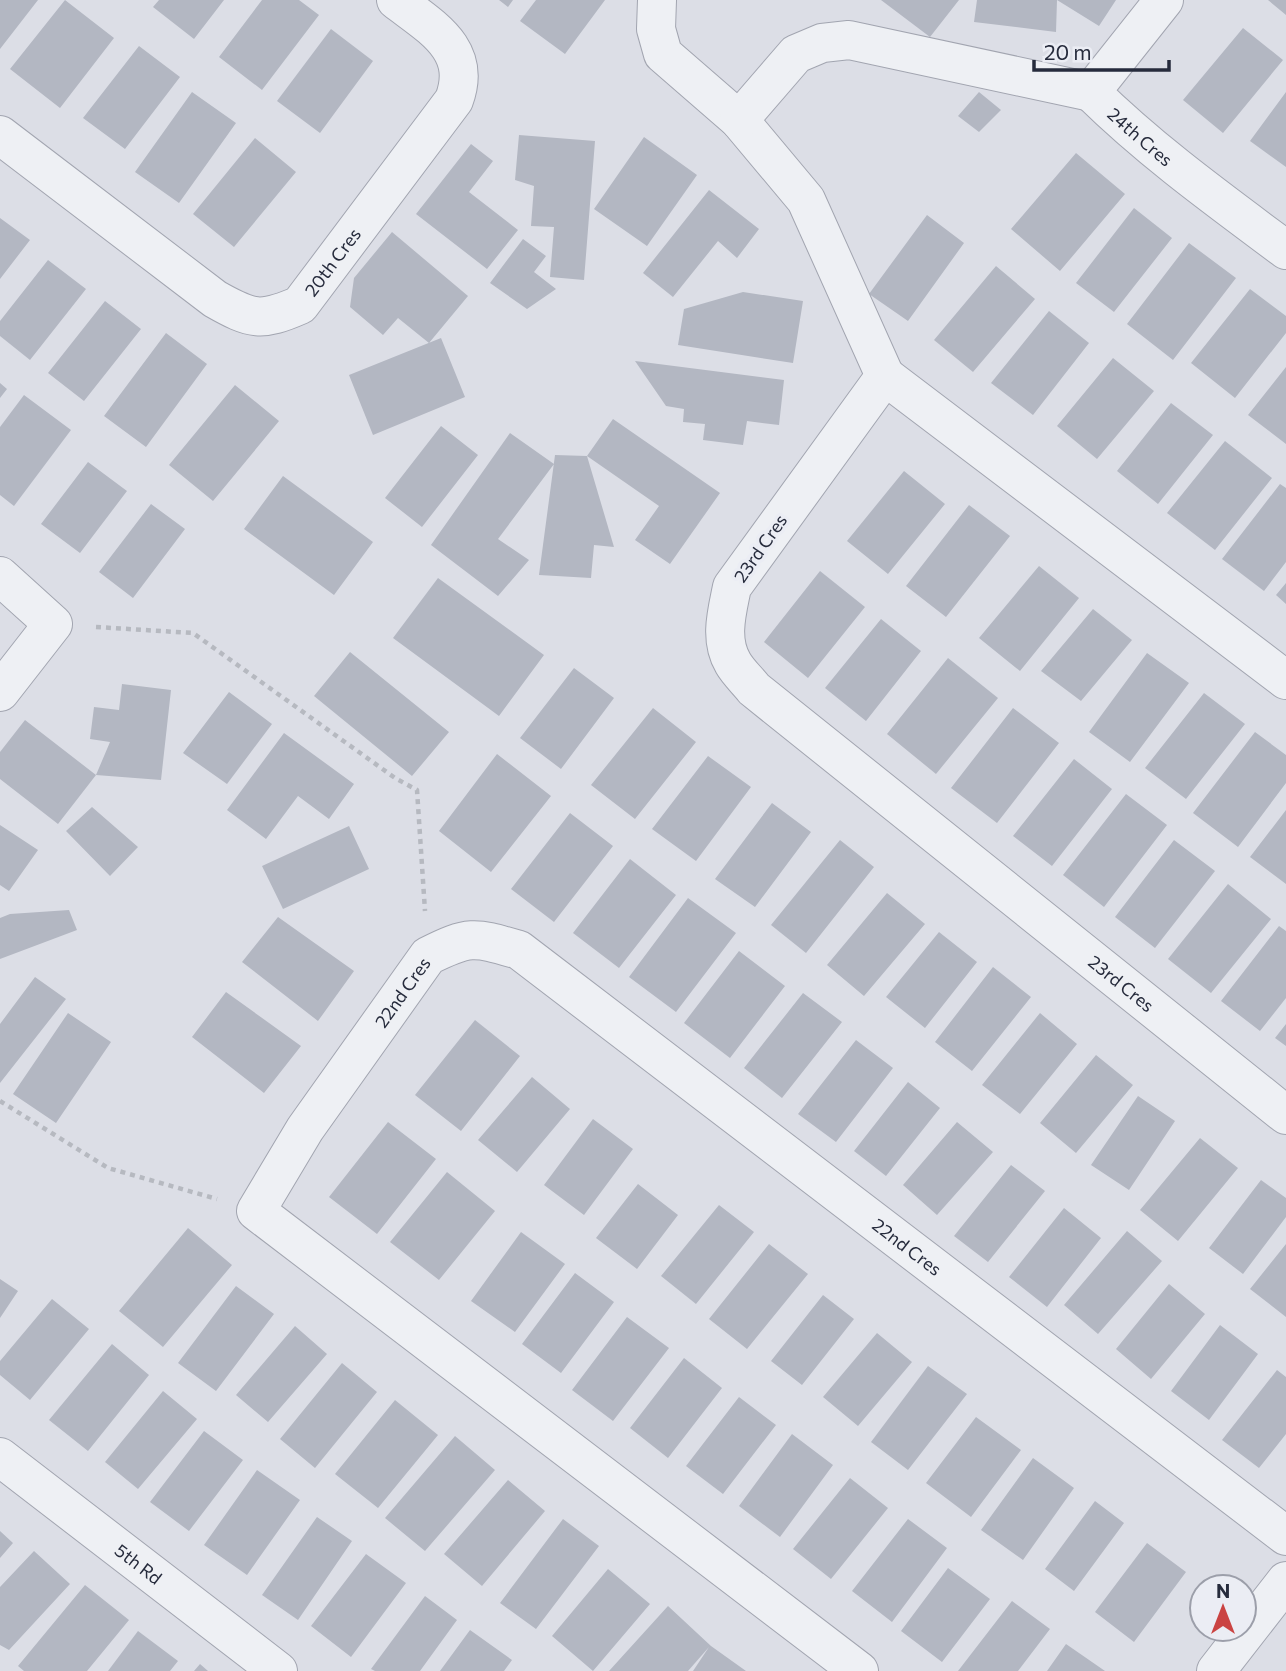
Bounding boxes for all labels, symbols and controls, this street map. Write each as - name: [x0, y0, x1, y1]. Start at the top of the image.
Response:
- scale bar: [1034, 28, 1169, 72]
- text: 20 m: [1044, 39, 1092, 64]
- street label: 24th Cres: [1103, 103, 1177, 171]
- street label: 20th Cres: [300, 223, 365, 300]
- street label: 23rd Cres: [729, 510, 791, 586]
- street label: 23rd Cres: [1084, 950, 1159, 1016]
- street label: 22nd Cres: [370, 953, 435, 1031]
- street label: 22nd Cres: [868, 1213, 946, 1280]
- street label: 5th Rd: [111, 1539, 167, 1589]
- north arrow: [1188, 1573, 1258, 1643]
- text: N: [1216, 1579, 1230, 1602]

